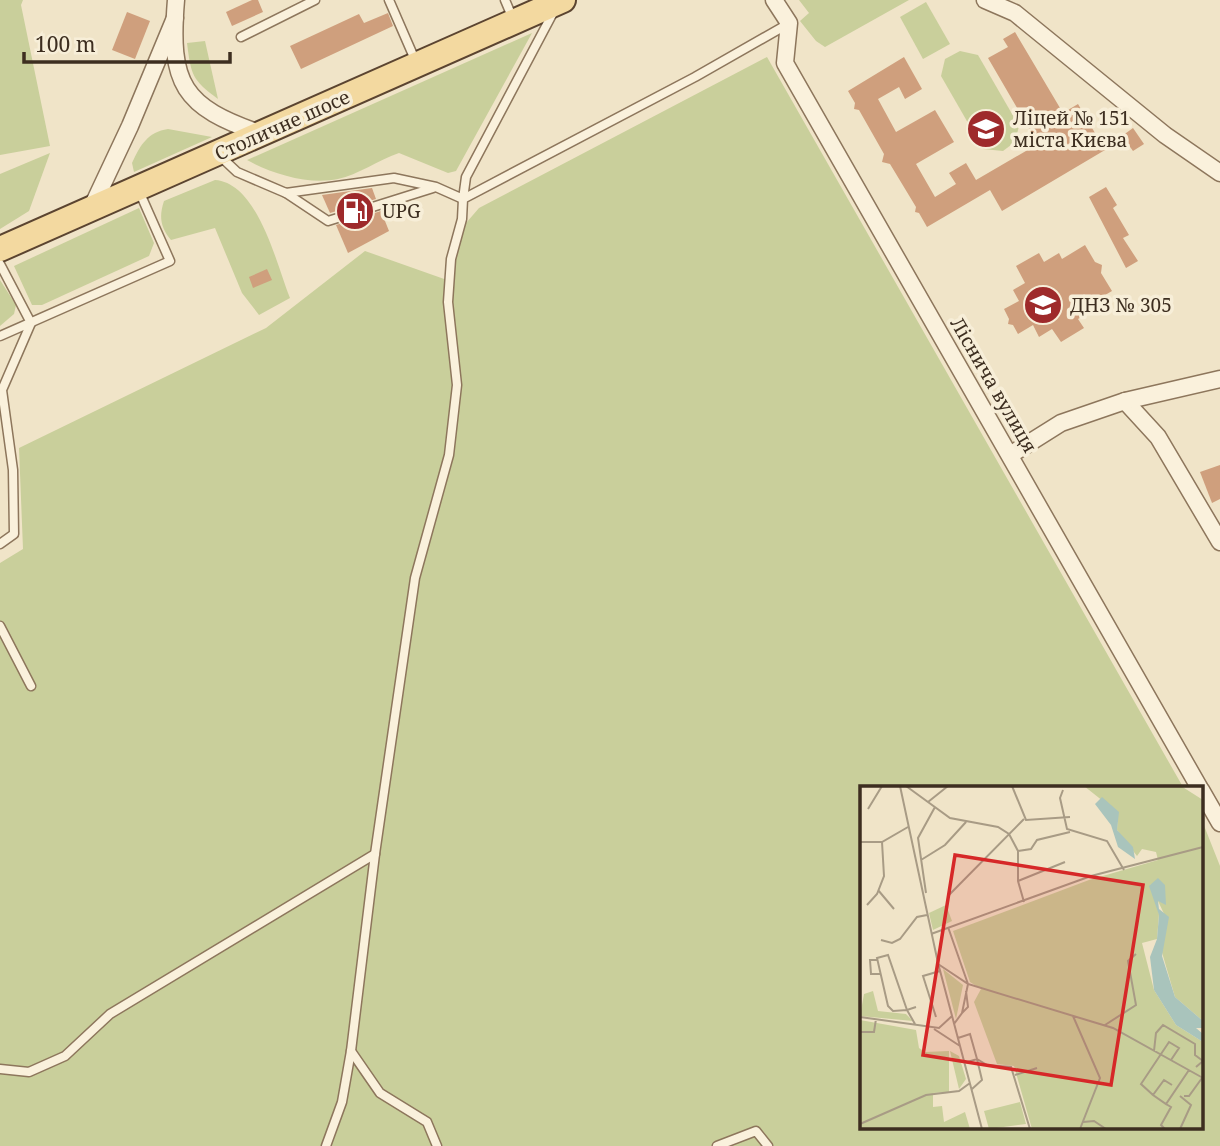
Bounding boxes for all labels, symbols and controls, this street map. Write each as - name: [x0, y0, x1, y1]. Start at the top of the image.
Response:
- scale bar: [24, 21, 231, 65]
- text: 100 m: [35, 30, 96, 58]
- street label: Столичне шосе: [210, 84, 354, 166]
- place label: Ліцей № 151 міста Києва: [1013, 105, 1130, 153]
- school or university icon: Ліцей № 151 міста Києва: [965, 108, 1007, 150]
- fuel station icon: UPG: [334, 190, 376, 232]
- place label: UPG: [382, 198, 421, 224]
- school or university icon: ДНЗ № 305: [1022, 284, 1064, 326]
- place label: ДНЗ № 305: [1070, 292, 1172, 318]
- street label: Ліснича вулиця: [945, 313, 1043, 458]
- inset map: [860, 786, 1202, 1128]

